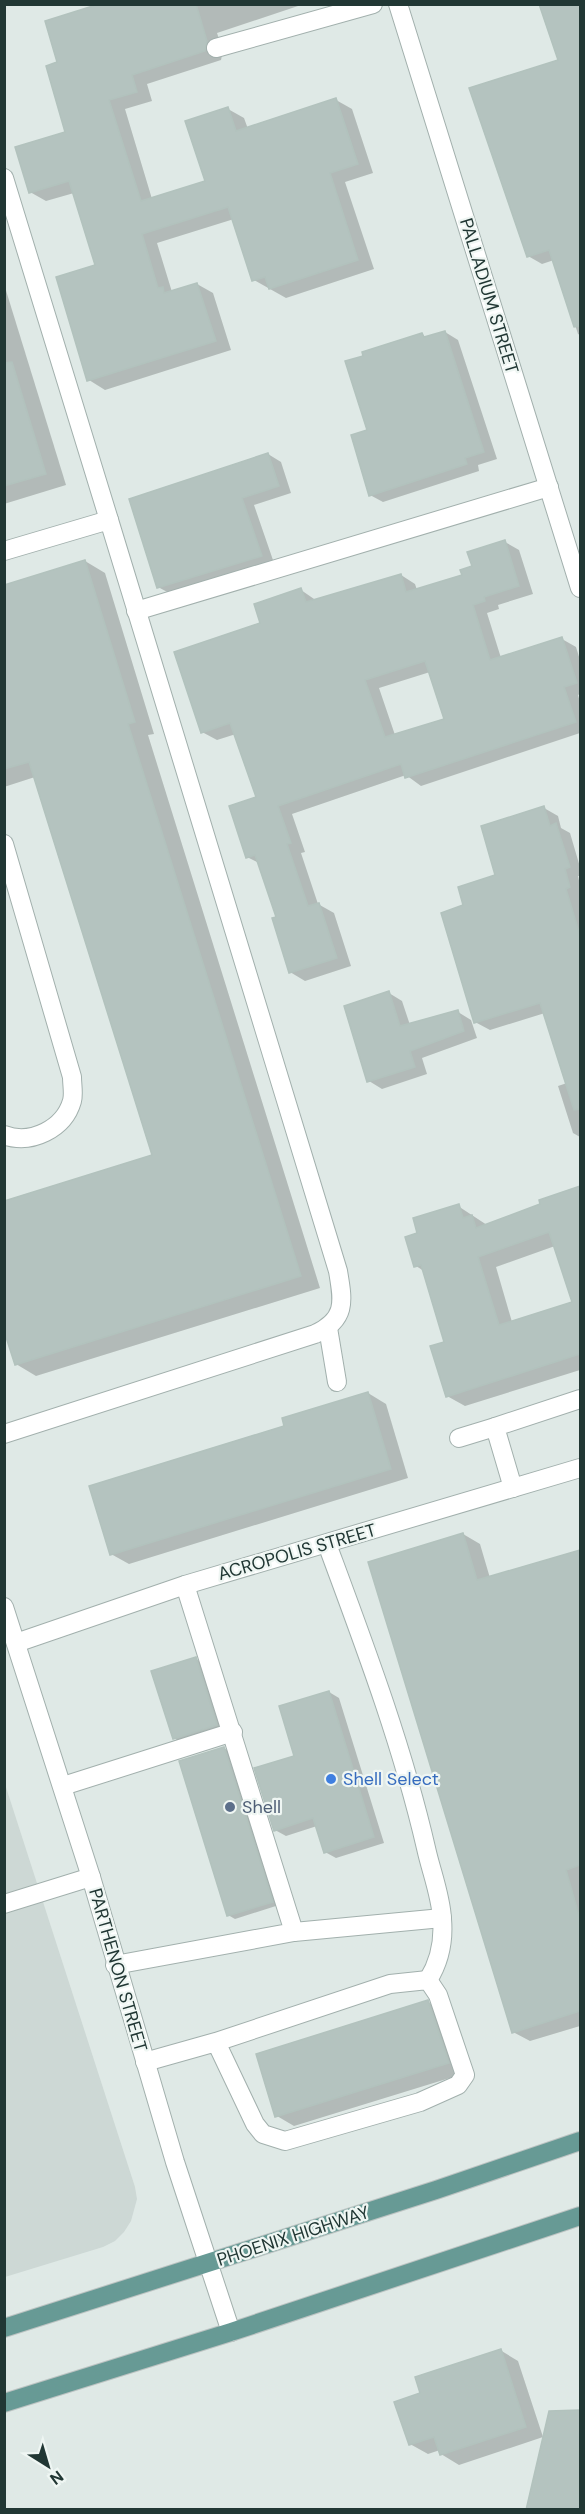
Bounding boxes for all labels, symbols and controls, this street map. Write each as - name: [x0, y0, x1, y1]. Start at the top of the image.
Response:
- street label: PALLADIUM STREET: [454, 215, 524, 377]
- street label: ACROPOLIS STREET: [215, 1518, 379, 1586]
- place label: Shell Select: [343, 1767, 439, 1791]
- marker: Shell Select: [324, 1772, 338, 1786]
- place label: Shell: [242, 1795, 281, 1819]
- marker: Shell: [223, 1800, 237, 1814]
- street label: PARTHENON STREET: [83, 1885, 153, 2055]
- street label: PHOENIX HIGHWAY: [214, 2200, 373, 2272]
- north arrow: [18, 2436, 78, 2496]
- text: N: [46, 2466, 68, 2489]

